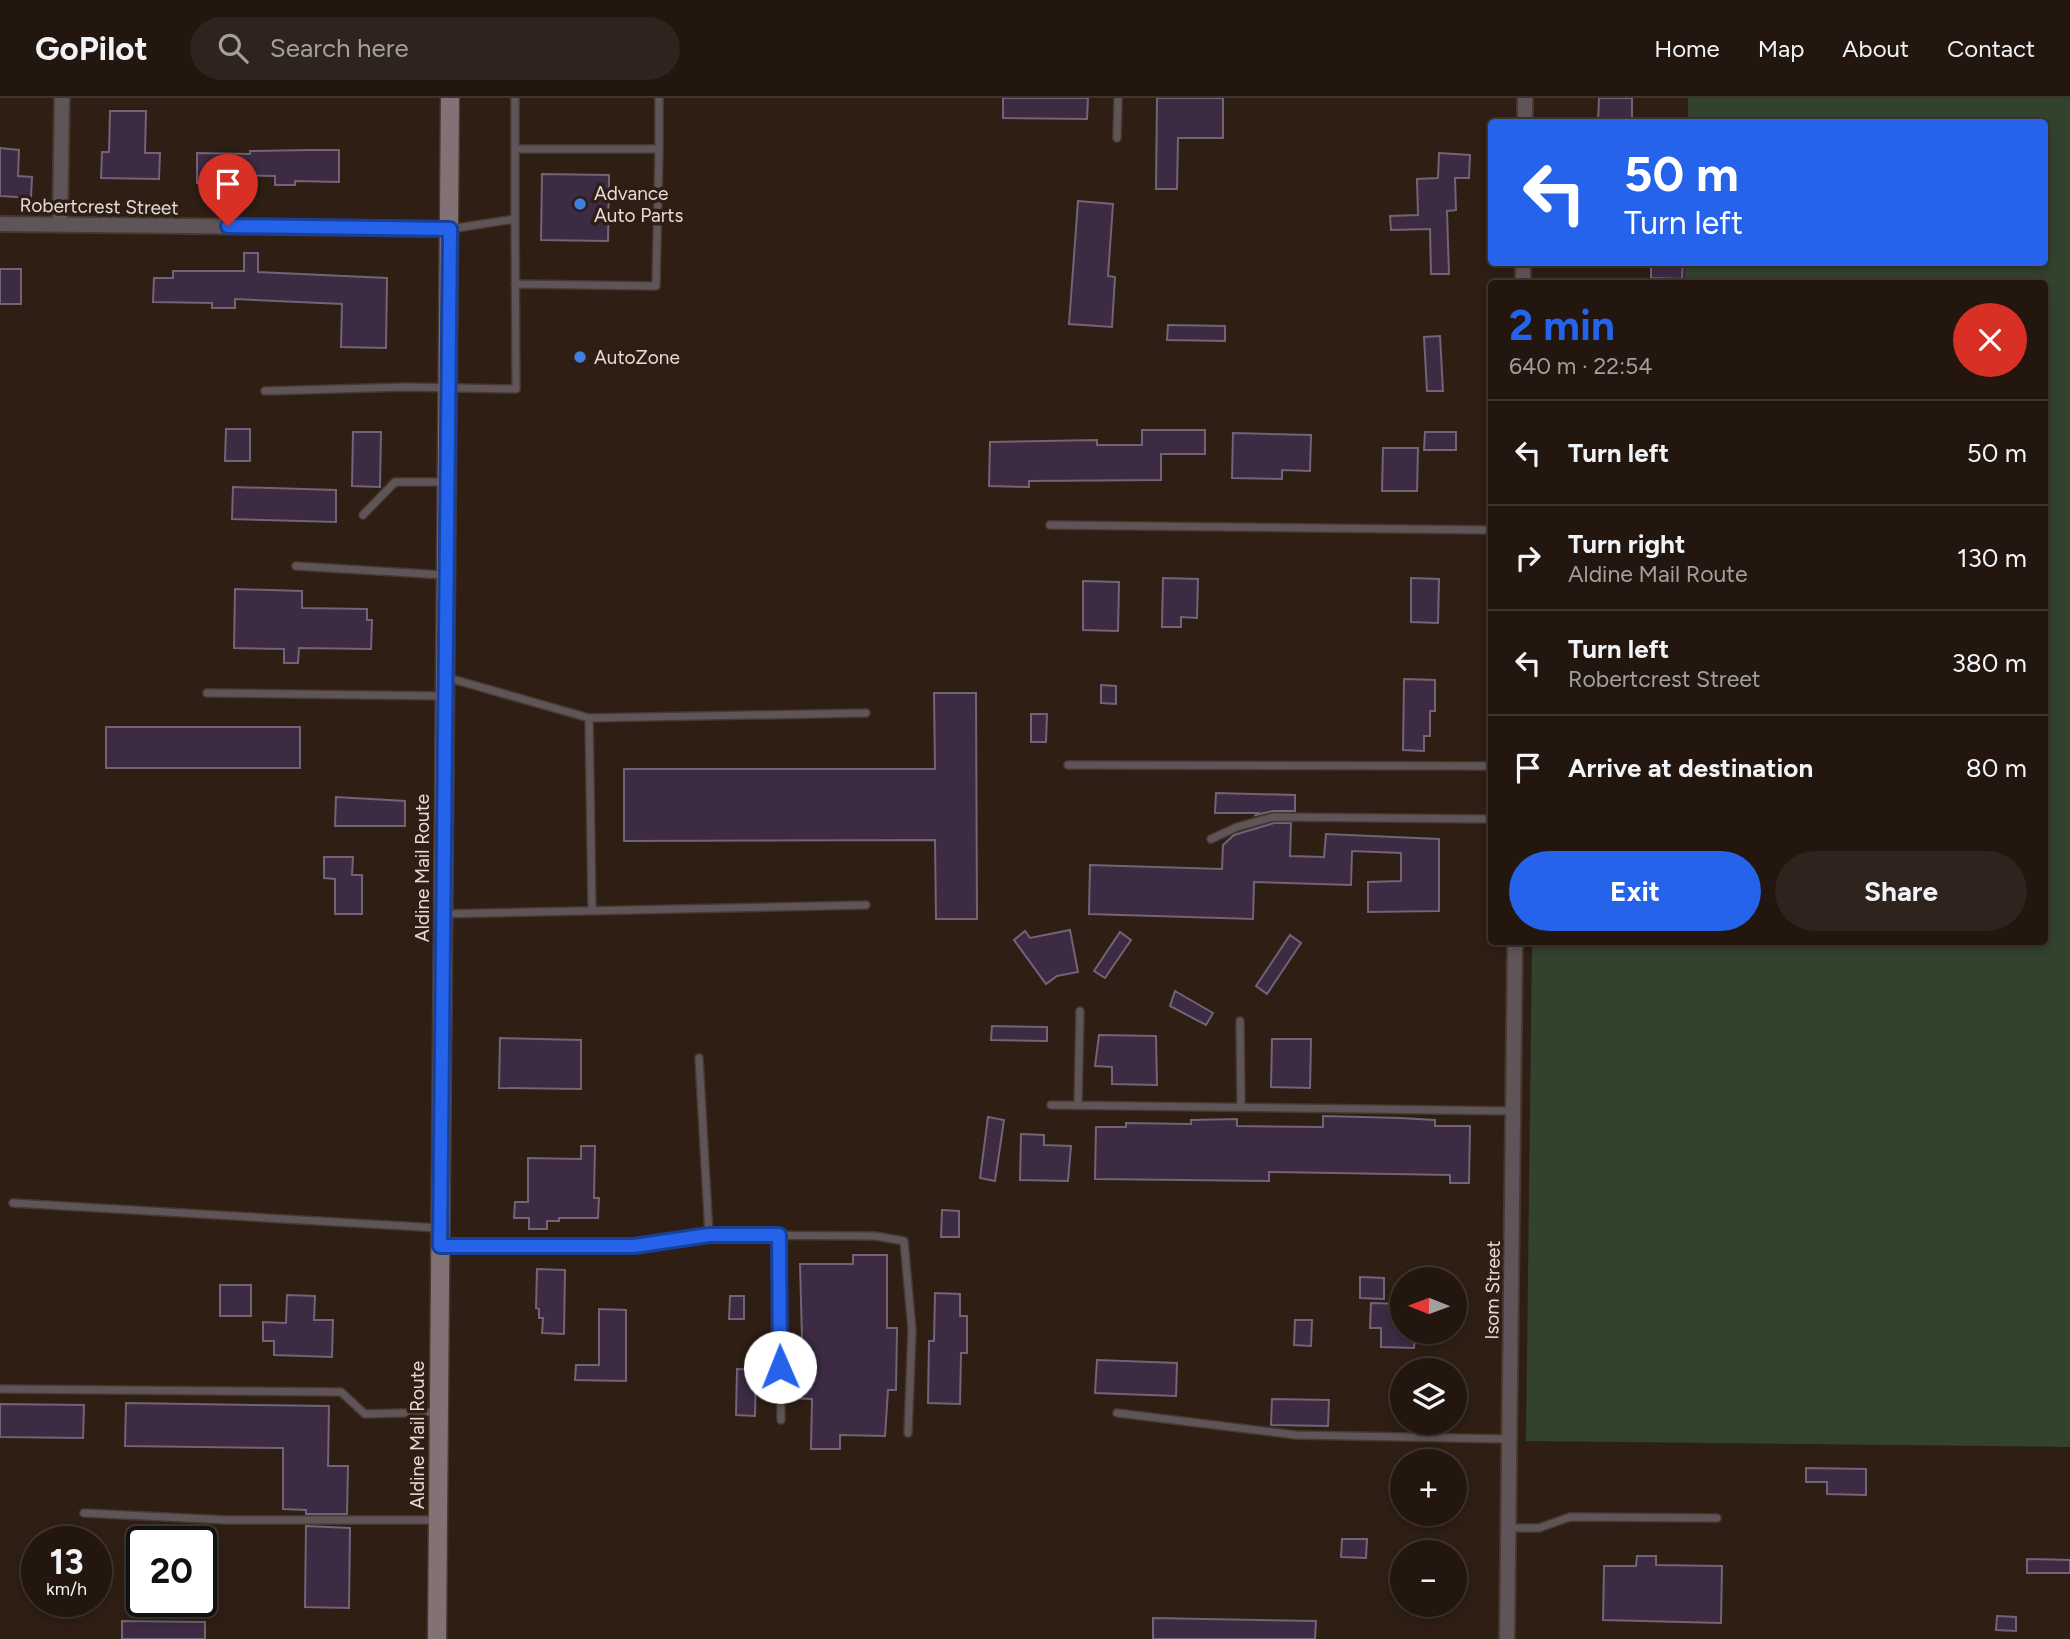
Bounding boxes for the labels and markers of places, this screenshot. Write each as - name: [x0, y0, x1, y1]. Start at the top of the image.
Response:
- pin: [198, 154, 258, 226]
- place label: Advance Auto Parts: [594, 182, 683, 227]
- marker: Advance Auto Parts: [572, 196, 588, 212]
- place label: AutoZone: [594, 346, 680, 369]
- marker: AutoZone: [572, 349, 588, 365]

